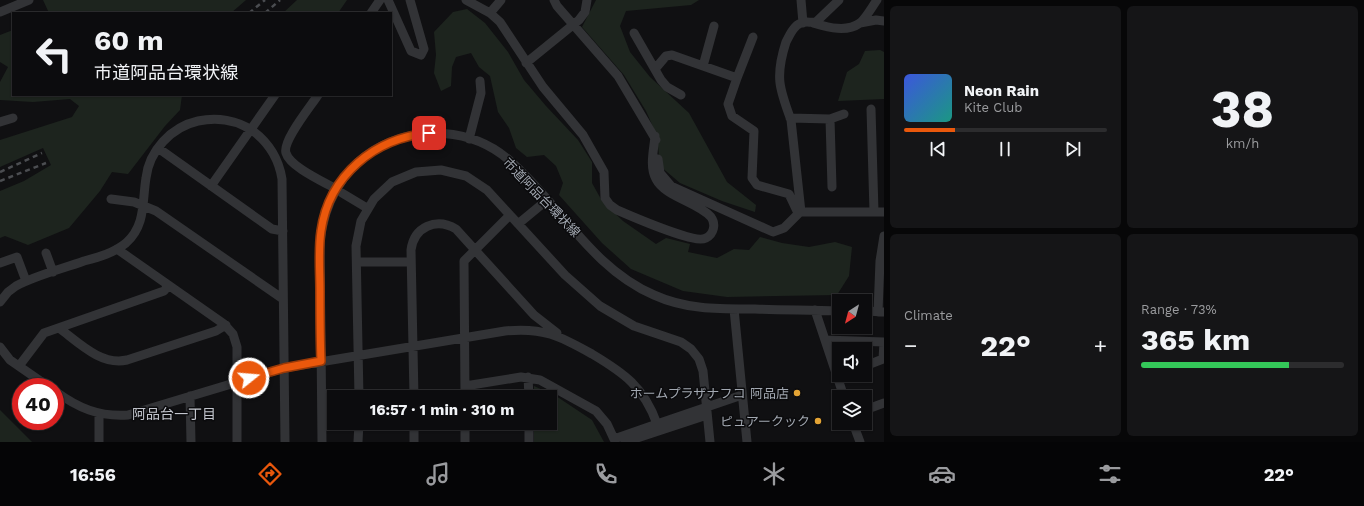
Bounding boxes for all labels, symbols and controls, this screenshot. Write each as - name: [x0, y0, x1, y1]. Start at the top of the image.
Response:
- text: 60 m: [94, 24, 164, 57]
- icon: left: [28, 28, 80, 80]
- text: 市道阿品台環状線: [94, 62, 238, 83]
- text: 38: [1211, 79, 1274, 140]
- text: Neon Rain: [964, 82, 1039, 100]
- text: Kite Club: [964, 100, 1022, 115]
- pin: [412, 116, 446, 150]
- icon: arrive: [418, 122, 440, 144]
- text: km/h: [1226, 136, 1259, 151]
- icon: previous: [927, 138, 949, 160]
- icon: pause: [994, 138, 1016, 160]
- icon: next: [1062, 138, 1084, 160]
- street label: 市道阿品台環状線: [500, 155, 583, 240]
- north arrow: [832, 294, 872, 334]
- map controls: [832, 294, 872, 430]
- text: Range · 73%: [1141, 302, 1217, 317]
- text: Climate: [904, 308, 953, 323]
- text: 365 km: [1141, 322, 1250, 357]
- text: 22°: [980, 328, 1031, 363]
- text: −: [904, 333, 917, 358]
- text: +: [1094, 333, 1107, 358]
- button: sound: [832, 342, 872, 382]
- position arrow: [228, 357, 270, 399]
- speed limit sign: 40: [12, 378, 64, 430]
- place label: ホームプラザナフコ 阿品店: [630, 386, 789, 401]
- marker: ホームプラザナフコ 阿品店: [792, 388, 802, 398]
- button: layers: [832, 390, 872, 430]
- text: 16:57 · 1 min · 310 m: [370, 401, 514, 419]
- district label: 阿品台一丁目: [132, 406, 216, 422]
- place label: ピュアークック: [720, 414, 810, 429]
- marker: ピュアークック: [813, 416, 823, 426]
- icon: directions: [256, 460, 284, 488]
- icon: music: [424, 460, 452, 488]
- icon: phone: [592, 460, 620, 488]
- icon: climate: [760, 460, 788, 488]
- icon: car: [928, 460, 956, 488]
- icon: filters: [1096, 460, 1124, 488]
- text: 16:56: [70, 464, 116, 485]
- text: 22°: [1264, 464, 1294, 485]

